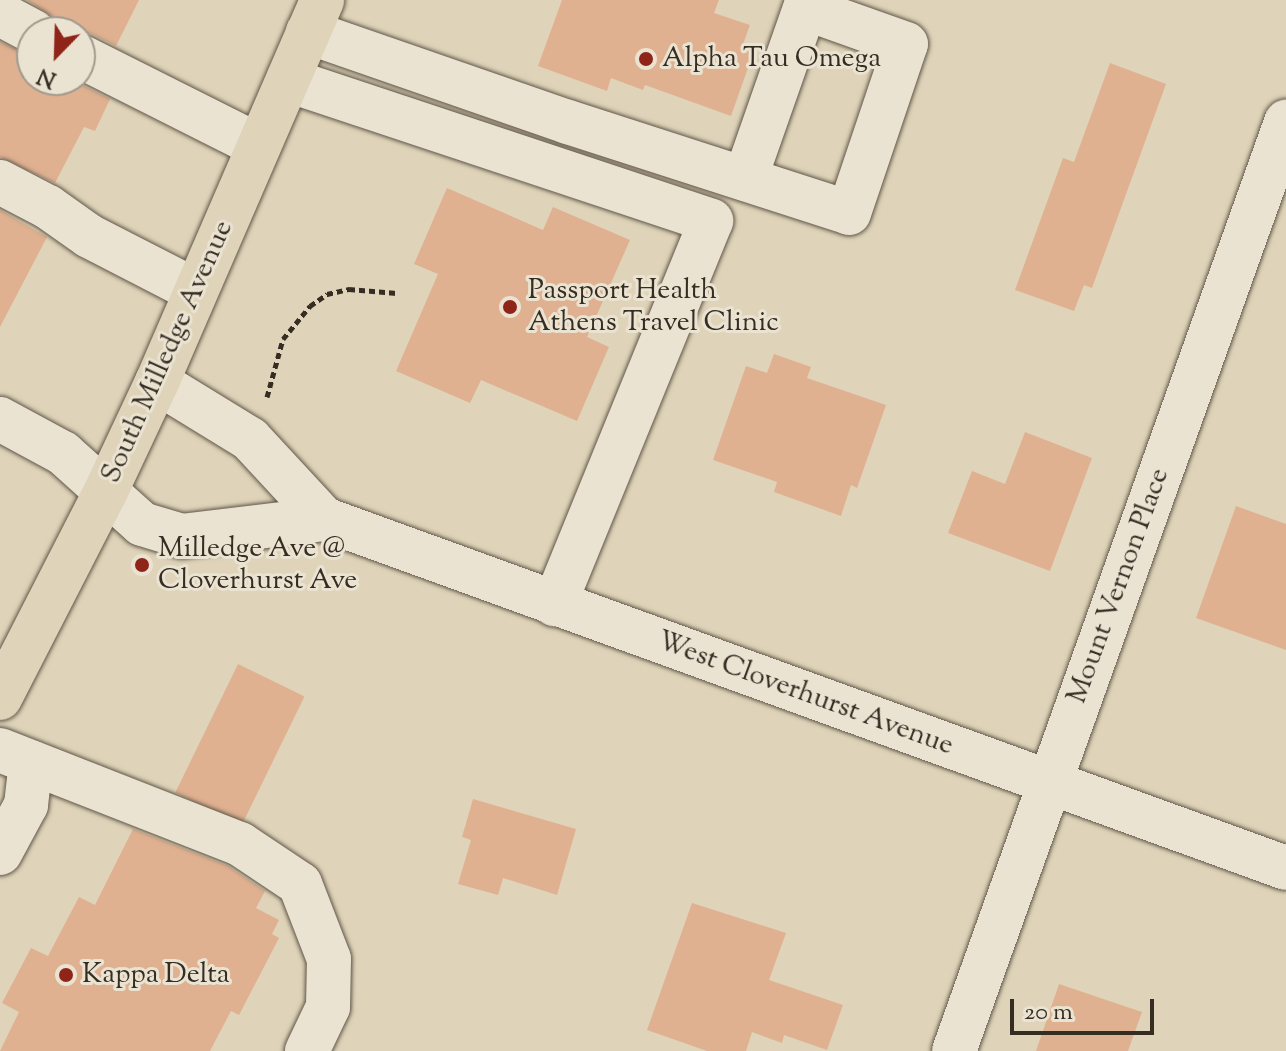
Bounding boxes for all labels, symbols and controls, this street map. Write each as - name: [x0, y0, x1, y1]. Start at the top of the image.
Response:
- north arrow: [16, 16, 96, 96]
- place label: Alpha Tau Omega: [662, 42, 881, 76]
- marker: Alpha Tau Omega: [637, 50, 655, 68]
- text: N: [33, 58, 62, 94]
- street label: South Milledge Avenue: [95, 216, 241, 488]
- place label: Passport Health Athens Travel Clinic: [528, 274, 779, 340]
- marker: Passport Health Athens Travel Clinic: [499, 296, 521, 318]
- street label: Mount Vernon Place: [1061, 464, 1177, 708]
- place label: Milledge Ave @ Cloverhurst Ave: [158, 532, 357, 598]
- marker: Milledge Ave @ Cloverhurst Ave: [133, 556, 151, 574]
- street label: West Cloverhurst Avenue: [652, 625, 958, 763]
- place label: Kappa Delta: [82, 958, 230, 992]
- marker: Kappa Delta: [57, 966, 75, 984]
- scale bar: [1014, 983, 1158, 1033]
- text: 20 m: [1024, 996, 1073, 1030]

